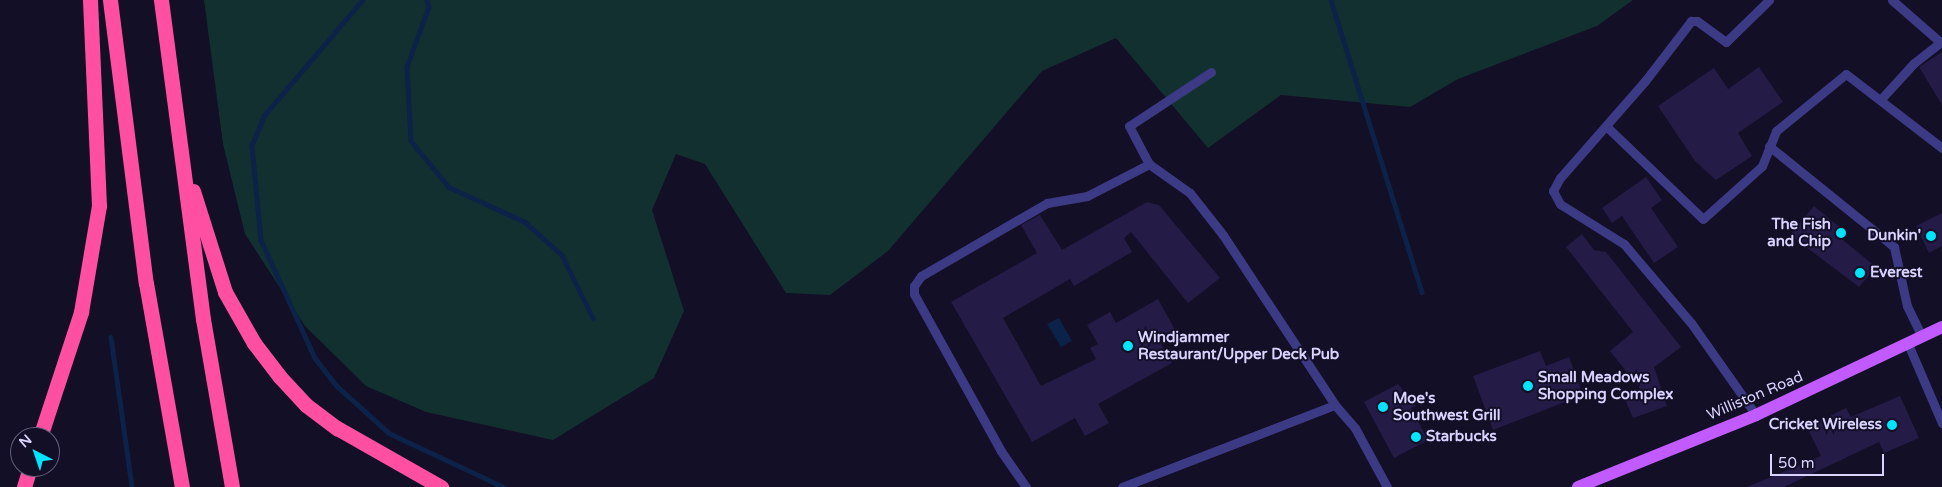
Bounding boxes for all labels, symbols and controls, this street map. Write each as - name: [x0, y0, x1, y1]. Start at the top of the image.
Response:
- place label: The Fish and Chip: [1767, 215, 1831, 250]
- marker: The Fish and Chip: [1835, 227, 1847, 239]
- place label: Dunkin': [1867, 227, 1921, 245]
- marker: Dunkin': [1925, 230, 1937, 242]
- place label: Everest: [1870, 264, 1923, 282]
- marker: Everest: [1854, 267, 1866, 279]
- place label: Windjammer Restaurant/Upper Deck Pub: [1138, 328, 1339, 363]
- marker: Windjammer Restaurant/Upper Deck Pub: [1122, 340, 1134, 352]
- place label: Small Meadows Shopping Complex: [1538, 368, 1673, 403]
- street label: Williston Road: [1704, 368, 1806, 424]
- marker: Small Meadows Shopping Complex: [1522, 380, 1534, 392]
- place label: Moe's Southwest Grill: [1393, 389, 1501, 424]
- marker: Moe's Southwest Grill: [1377, 401, 1389, 413]
- place label: Cricket Wireless: [1769, 416, 1882, 434]
- marker: Cricket Wireless: [1886, 419, 1898, 431]
- north arrow: [10, 427, 60, 477]
- place label: Starbucks: [1426, 428, 1497, 446]
- text: N: [16, 431, 35, 451]
- marker: Starbucks: [1410, 431, 1422, 443]
- scale bar: [1772, 444, 1886, 476]
- text: 50 m: [1778, 454, 1815, 472]

